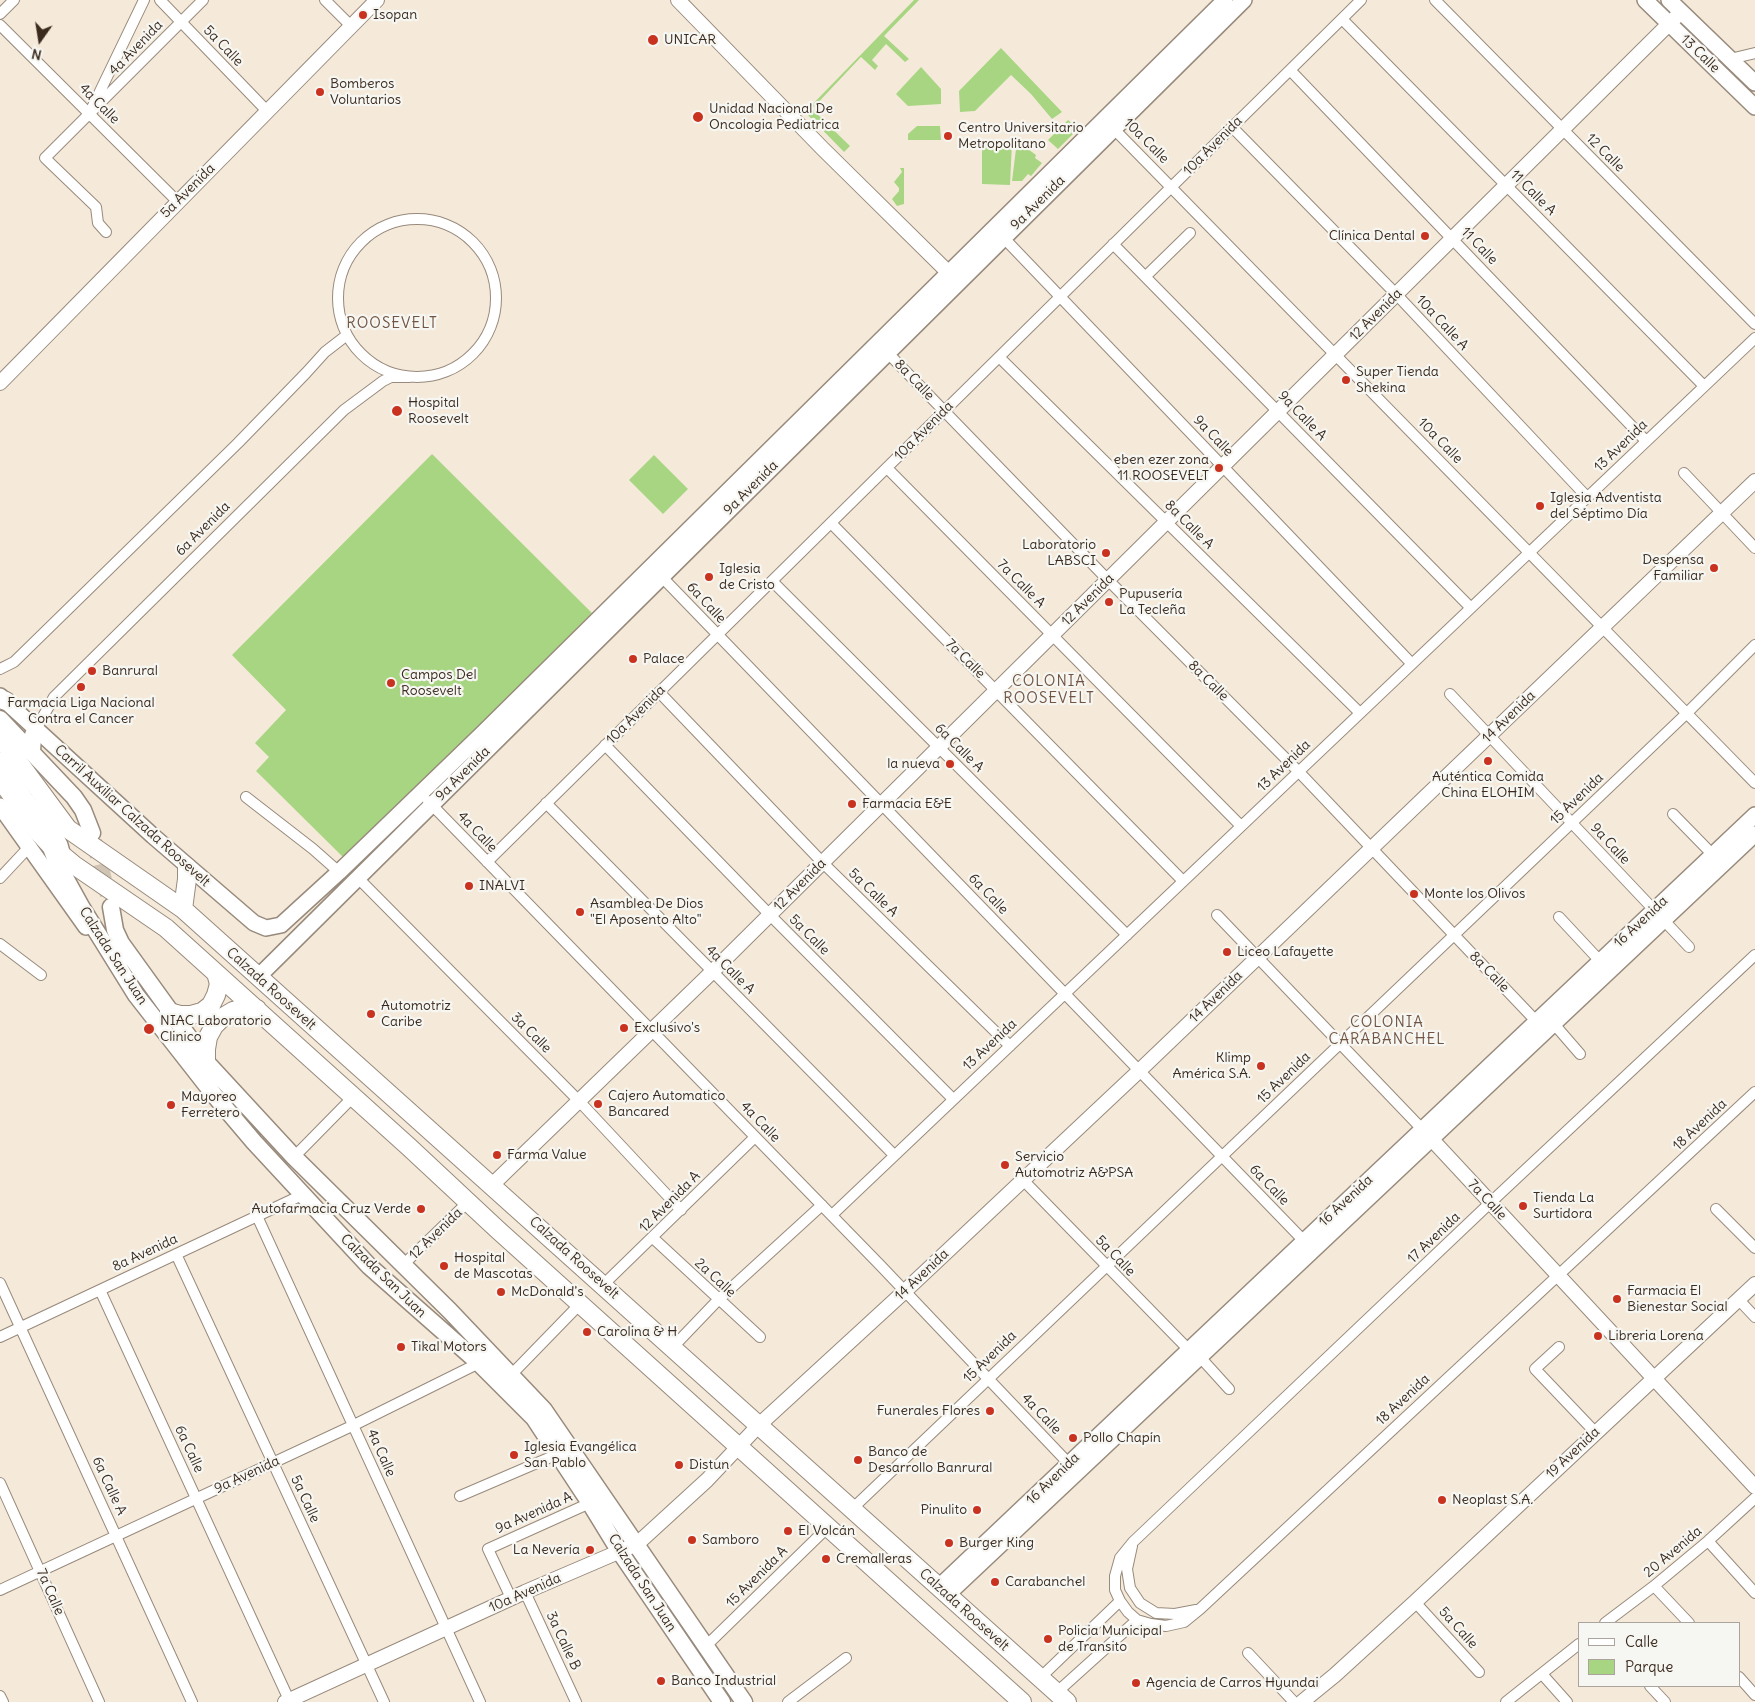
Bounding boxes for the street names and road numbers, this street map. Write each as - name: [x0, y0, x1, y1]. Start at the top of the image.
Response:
- street label: 4a Avenida: [106, 17, 166, 79]
- street label: 5a Calle: [199, 22, 247, 70]
- street label: 13 Calle: [1677, 31, 1723, 77]
- street label: 4a Calle: [75, 80, 123, 128]
- street label: 10a Avenida: [1180, 113, 1246, 179]
- street label: 10a Calle: [1120, 115, 1172, 167]
- street label: 12 Calle: [1582, 130, 1628, 176]
- street label: 5a Avenida: [157, 160, 219, 222]
- street label: 11 Calle A: [1507, 167, 1559, 219]
- street label: 9a Avenida: [1007, 172, 1069, 234]
- street label: 11 Calle: [1457, 224, 1501, 268]
- street label: 12 Avenida: [1346, 285, 1406, 345]
- street label: 10a Calle A: [1412, 292, 1472, 354]
- street label: 8a Calle: [890, 356, 938, 404]
- street label: 9a Calle A: [1274, 388, 1330, 444]
- street label: 10a Avenida: [891, 398, 957, 464]
- street label: 9a Calle: [1189, 412, 1237, 460]
- street label: 10a Calle: [1414, 415, 1466, 467]
- street label: 13 Avenida: [1591, 416, 1651, 476]
- street label: 9a Avenida: [720, 457, 782, 519]
- street label: 8a Calle A: [1161, 497, 1217, 553]
- street label: 6a Avenida: [172, 498, 234, 560]
- street label: 7a Calle A: [993, 556, 1049, 612]
- street label: 12 Avenida: [1058, 570, 1118, 630]
- street label: 6a Calle: [683, 579, 729, 627]
- street label: 7a Calle: [942, 636, 988, 682]
- street label: 8a Calle: [1184, 657, 1232, 705]
- street label: 10a Avenida: [603, 682, 669, 748]
- street label: 14 Avenida: [1479, 687, 1539, 747]
- street label: 6a Calle A: [931, 720, 987, 776]
- street label: 13 Avenida: [1254, 736, 1314, 796]
- street label: Carril Auxiliar Calzada Roosevelt: [51, 742, 213, 890]
- street label: 9a Avenida: [432, 743, 494, 805]
- street label: 15 Avenida: [1547, 769, 1607, 829]
- street label: 4a Calle: [453, 808, 501, 856]
- street label: 9a Calle: [1587, 820, 1633, 868]
- street label: 12 Avenida: [770, 855, 830, 915]
- street label: 5a Calle A: [845, 865, 901, 921]
- street label: 6a Calle: [964, 870, 1012, 918]
- street label: 16 Avenida: [1611, 893, 1671, 951]
- street label: Calzada San Juan: [75, 904, 151, 1008]
- street label: 5a Calle: [785, 911, 833, 959]
- street label: 4a Calle A: [702, 942, 758, 998]
- street label: Calzada Roosevelt: [223, 944, 319, 1034]
- street label: 8a Calle: [1465, 948, 1513, 996]
- street label: 14 Avenida: [1186, 967, 1246, 1027]
- street label: 3a Calle: [507, 1009, 555, 1057]
- street label: 13 Avenida: [960, 1016, 1020, 1074]
- street label: 15 Avenida: [1254, 1048, 1314, 1108]
- street label: 18 Avenida: [1670, 1096, 1730, 1154]
- street label: 4a Calle: [736, 1098, 784, 1146]
- street label: 6a Calle: [1245, 1161, 1293, 1209]
- street label: 12 Avenida A: [636, 1168, 704, 1236]
- street label: 16 Avenida: [1316, 1172, 1376, 1230]
- street label: 7a Calle: [1464, 1176, 1510, 1224]
- street label: 12 Avenida: [406, 1205, 466, 1263]
- street label: 17 Avenida: [1404, 1209, 1464, 1267]
- street label: Calzada Roosevelt: [526, 1213, 622, 1303]
- street label: 8a Avenida: [110, 1231, 180, 1275]
- street label: Calzada San Juan: [337, 1231, 429, 1321]
- street label: 5a Calle: [1091, 1232, 1139, 1280]
- street label: 14 Avenida: [892, 1246, 952, 1304]
- street label: 2a Calle: [691, 1255, 739, 1301]
- street label: 15 Avenida: [960, 1327, 1020, 1387]
- street label: 18 Avenida: [1373, 1371, 1433, 1429]
- street label: 4a Calle: [1017, 1390, 1065, 1438]
- street label: 6a Calle: [171, 1423, 207, 1475]
- street label: 19 Avenida: [1543, 1424, 1603, 1482]
- street label: 4a Calle: [363, 1427, 399, 1479]
- street label: 16 Avenida: [1023, 1449, 1083, 1509]
- street label: 9a Avenida: [212, 1453, 282, 1497]
- street label: 6a Calle A: [88, 1454, 130, 1518]
- street label: 5a Calle: [287, 1473, 323, 1525]
- street label: 9a Avenida A: [493, 1489, 575, 1537]
- street label: 20 Avenida: [1640, 1523, 1706, 1581]
- street label: Calzada San Juan: [604, 1531, 680, 1635]
- street label: 15 Avenida A: [723, 1543, 791, 1611]
- street label: Calzada Roosevelt: [916, 1565, 1012, 1655]
- street label: 7a Calle: [32, 1566, 68, 1618]
- street label: 10a Avenida: [487, 1570, 563, 1616]
- street label: 5a Calle: [1435, 1604, 1481, 1652]
- street label: 3a Calle B: [542, 1609, 584, 1673]

